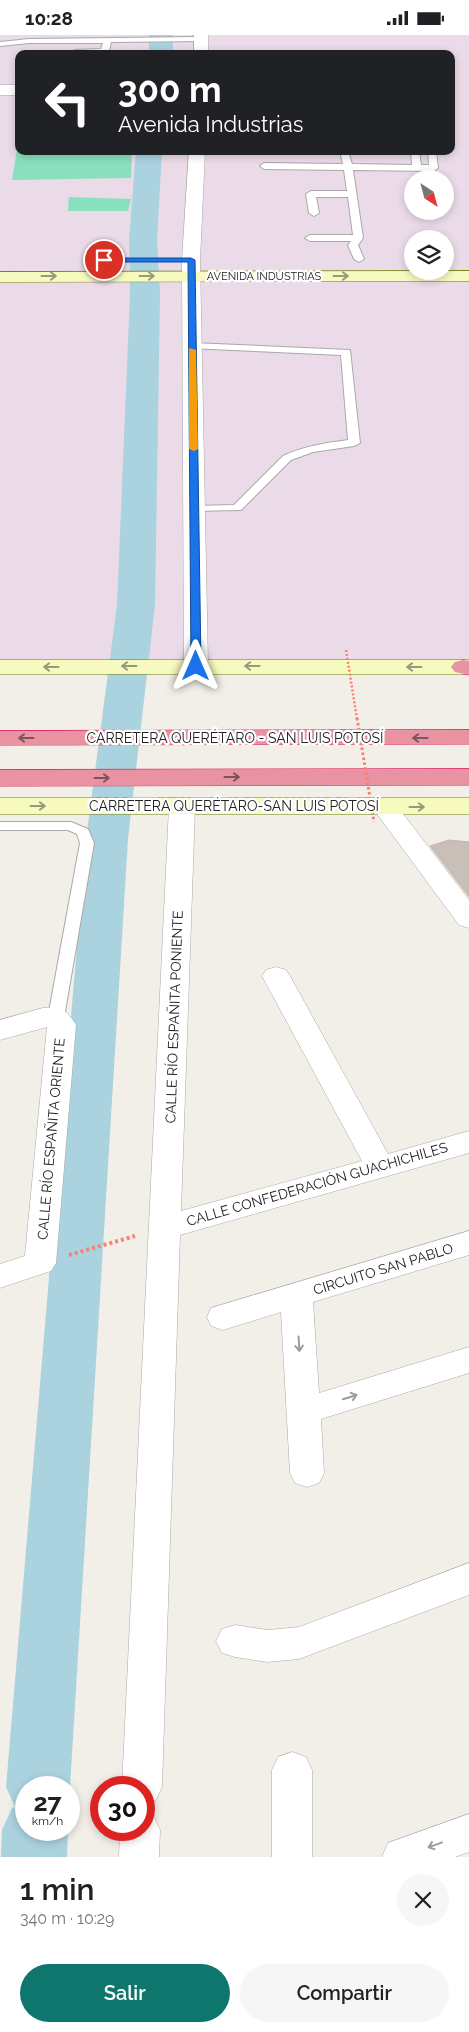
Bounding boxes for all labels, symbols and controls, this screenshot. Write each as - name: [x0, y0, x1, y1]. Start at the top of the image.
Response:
- text: 10:28: [25, 7, 73, 29]
- text: 300 m: [118, 69, 222, 110]
- icon: left: [35, 70, 100, 135]
- text: Avenida Industrias: [118, 111, 303, 137]
- north arrow: [404, 170, 454, 220]
- map controls: [404, 170, 454, 280]
- button: layers: [404, 230, 454, 280]
- pin: [83, 239, 125, 281]
- icon: arrive: [90, 246, 118, 274]
- street label: AVENIDA INDUSTRIAS: [207, 270, 321, 283]
- one-way arrow: [138, 271, 155, 281]
- one-way arrow: [332, 271, 349, 281]
- one-way arrow: [40, 272, 56, 281]
- position arrow: [169, 639, 221, 691]
- one-way arrow: [121, 661, 137, 671]
- one-way arrow: [244, 661, 260, 671]
- one-way arrow: [44, 662, 60, 672]
- one-way arrow: [407, 662, 423, 672]
- street label: CARRETERA QUERÉTARO - SAN LUIS POTOSÍ: [86, 729, 384, 746]
- one-way arrow: [18, 733, 34, 743]
- one-way arrow: [413, 733, 429, 743]
- one-way arrow: [223, 772, 239, 782]
- one-way arrow: [93, 773, 109, 783]
- street label: CARRETERA QUERÉTARO-SAN LUIS POTOSÍ: [89, 797, 379, 814]
- one-way arrow: [29, 801, 45, 811]
- one-way arrow: [408, 802, 424, 812]
- street label: CALLE RÍO ESPAÑITA PONIENTE: [161, 910, 186, 1124]
- street label: CALLE RÍO ESPAÑITA ORIENTE: [33, 1037, 68, 1241]
- street label: CALLE CONFEDERACIÓN GUACHICHILES: [184, 1138, 450, 1229]
- street label: CIRCUITO SAN PABLO: [311, 1240, 455, 1298]
- one-way arrow: [295, 1335, 304, 1351]
- one-way arrow: [342, 1391, 358, 1401]
- speed limit sign: 30: [90, 1776, 155, 1841]
- text: 27: [33, 1787, 62, 1817]
- text: km/h: [32, 1814, 63, 1828]
- one-way arrow: [428, 1841, 444, 1850]
- text: 1 min: [20, 1872, 95, 1907]
- button: close: [397, 1874, 449, 1926]
- text: 340 m · 10:29: [20, 1909, 114, 1928]
- button: Salir: [20, 1964, 230, 2022]
- button: Compartir: [240, 1964, 449, 2022]

